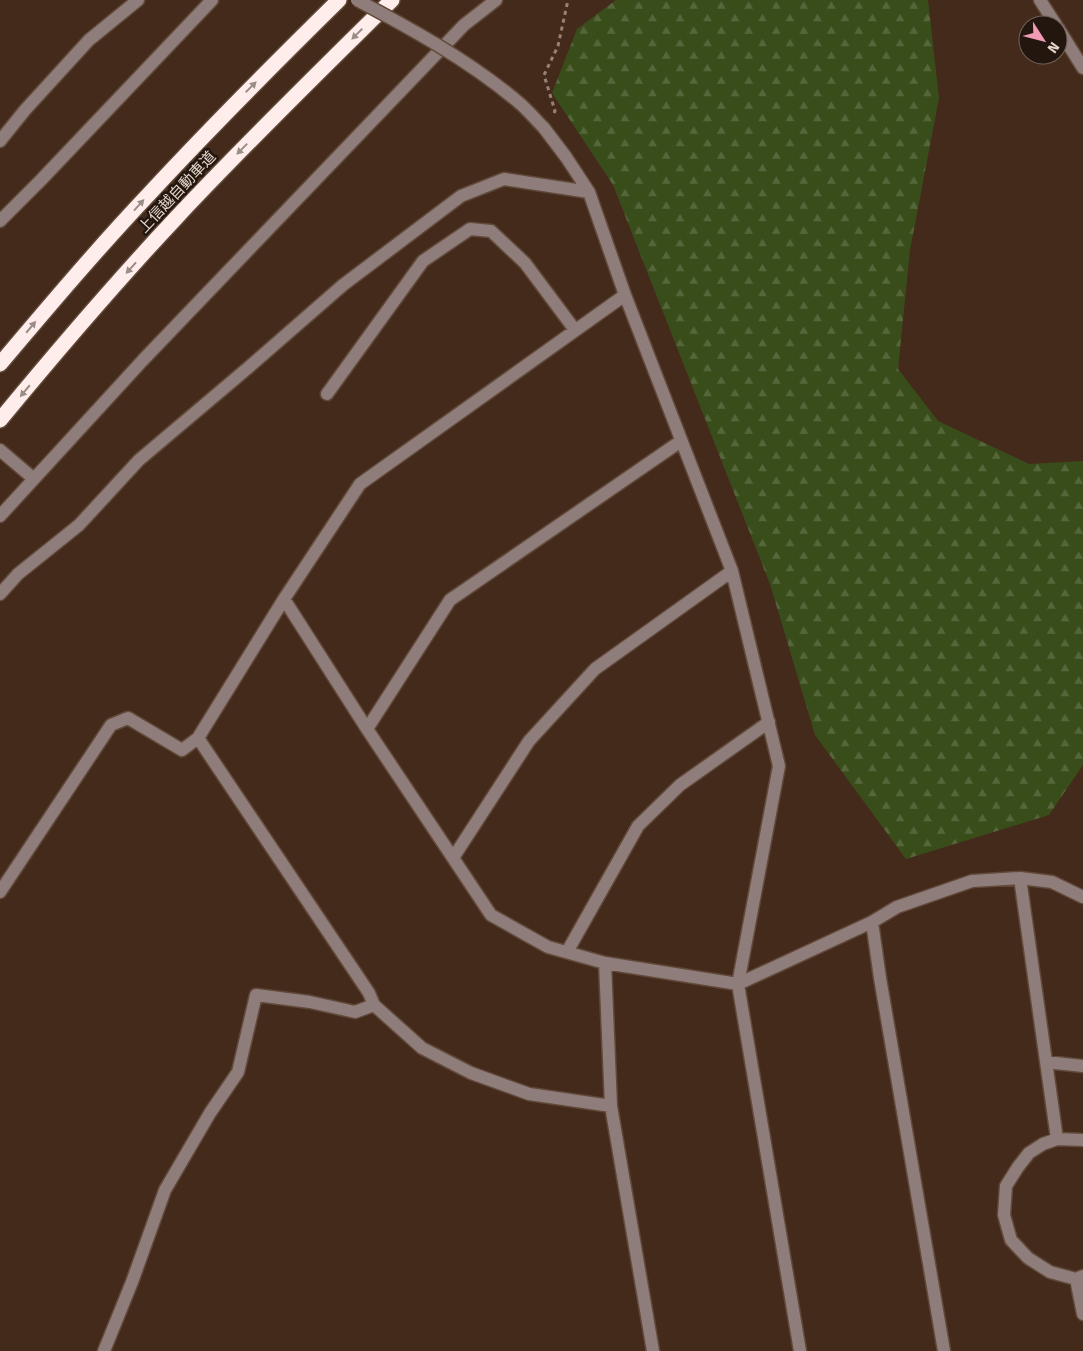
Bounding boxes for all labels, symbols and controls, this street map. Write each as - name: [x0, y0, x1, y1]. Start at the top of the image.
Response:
- north arrow: [1018, 15, 1068, 65]
- one-way arrow: [351, 28, 363, 40]
- text: N: [1044, 39, 1063, 56]
- one-way arrow: [244, 82, 256, 94]
- one-way arrow: [236, 143, 248, 155]
- street label: 上信越自動車道: [135, 147, 219, 237]
- one-way arrow: [133, 199, 144, 212]
- one-way arrow: [125, 261, 137, 273]
- one-way arrow: [26, 321, 37, 334]
- one-way arrow: [19, 384, 30, 397]

